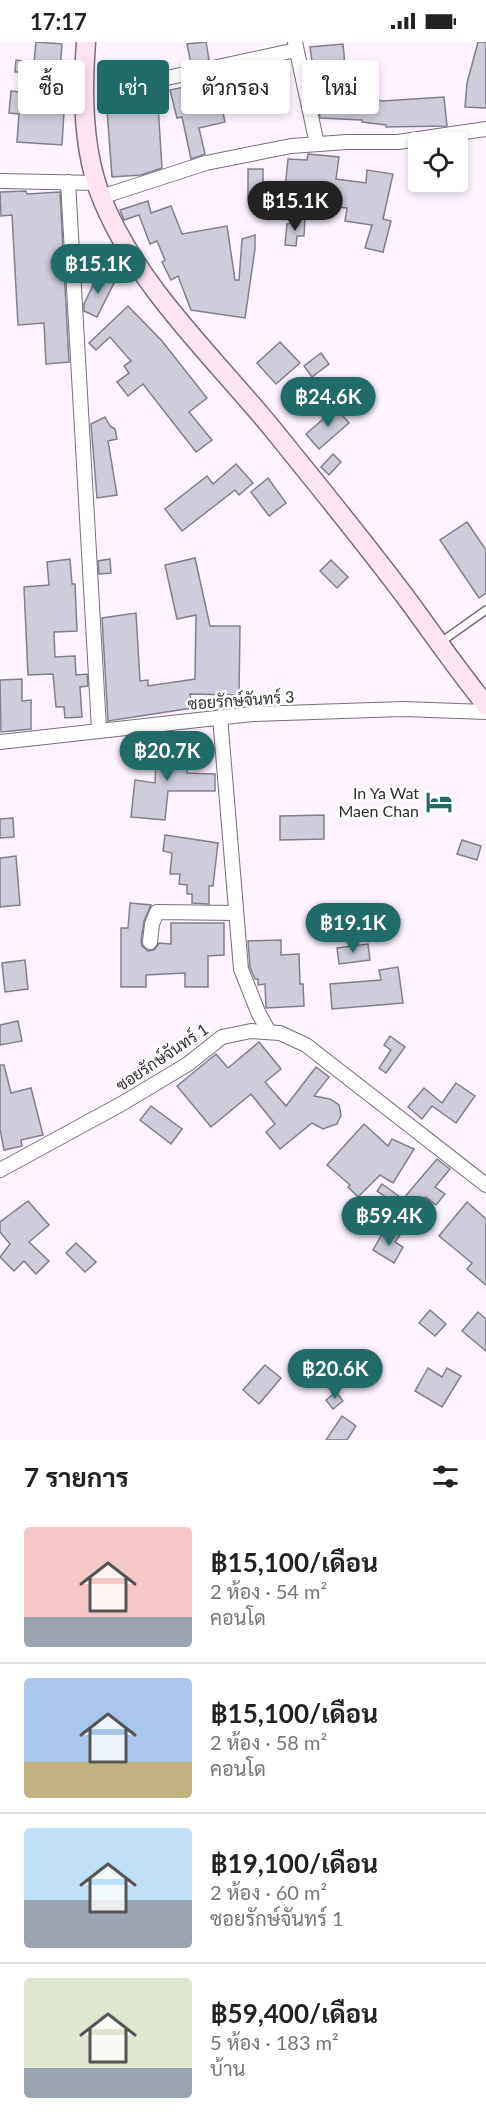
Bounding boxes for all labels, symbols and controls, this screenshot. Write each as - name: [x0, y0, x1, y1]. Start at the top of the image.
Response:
- text: 17:17: [30, 8, 87, 35]
- chip: ซื้อ: [18, 60, 85, 114]
- chip: เช่า: [97, 60, 169, 114]
- chip: ตัวกรอง: [181, 60, 290, 114]
- chip: ใหม่: [302, 60, 379, 114]
- map controls: [408, 132, 468, 192]
- button: locate: [408, 132, 468, 192]
- pin: ฿15.1K: [246, 181, 344, 232]
- text: ฿15.1K: [262, 188, 328, 212]
- pin: ฿15.1K: [49, 244, 147, 295]
- text: ฿15.1K: [65, 251, 131, 275]
- pin: ฿24.6K: [279, 377, 377, 428]
- text: ฿24.6K: [295, 384, 361, 408]
- street label: ซอยรักษ์จันทร์ 3: [187, 684, 295, 713]
- pin: ฿20.7K: [118, 731, 216, 782]
- text: ฿20.7K: [134, 738, 200, 762]
- place label: In Ya Wat Maen Chan: [338, 783, 419, 820]
- hotel icon: In Ya Wat Maen Chan: [424, 787, 454, 817]
- pin: ฿19.1K: [304, 903, 402, 954]
- text: ฿19.1K: [320, 910, 386, 934]
- street label: ซอยรักษ์จันทร์ 1: [111, 1017, 211, 1094]
- pin: ฿59.4K: [340, 1196, 438, 1247]
- text: ฿59.4K: [356, 1203, 422, 1227]
- pin: ฿20.6K: [286, 1349, 384, 1400]
- text: ฿20.6K: [302, 1356, 368, 1380]
- icon: filters: [429, 1460, 462, 1493]
- text: 7 รายการ: [24, 1461, 129, 1493]
- text: ฿15,100/เดือน: [210, 1546, 378, 1578]
- icon: home: [72, 1551, 144, 1623]
- text: 2 ห้อง · 54 m²: [210, 1579, 327, 1603]
- text: คอนโด: [210, 1605, 266, 1629]
- text: ฿15,100/เดือน: [210, 1697, 378, 1729]
- icon: home: [72, 1702, 144, 1774]
- text: 2 ห้อง · 58 m²: [210, 1730, 327, 1754]
- text: คอนโด: [210, 1756, 266, 1780]
- text: ฿19,100/เดือน: [210, 1847, 378, 1879]
- icon: home: [72, 1852, 144, 1924]
- text: 2 ห้อง · 60 m²: [210, 1880, 327, 1904]
- text: ซอยรักษ์จันทร์ 1: [210, 1906, 344, 1930]
- text: ฿59,400/เดือน: [210, 1997, 378, 2029]
- icon: home: [72, 2002, 144, 2074]
- text: 5 ห้อง · 183 m²: [210, 2030, 339, 2054]
- text: บ้าน: [210, 2056, 245, 2080]

